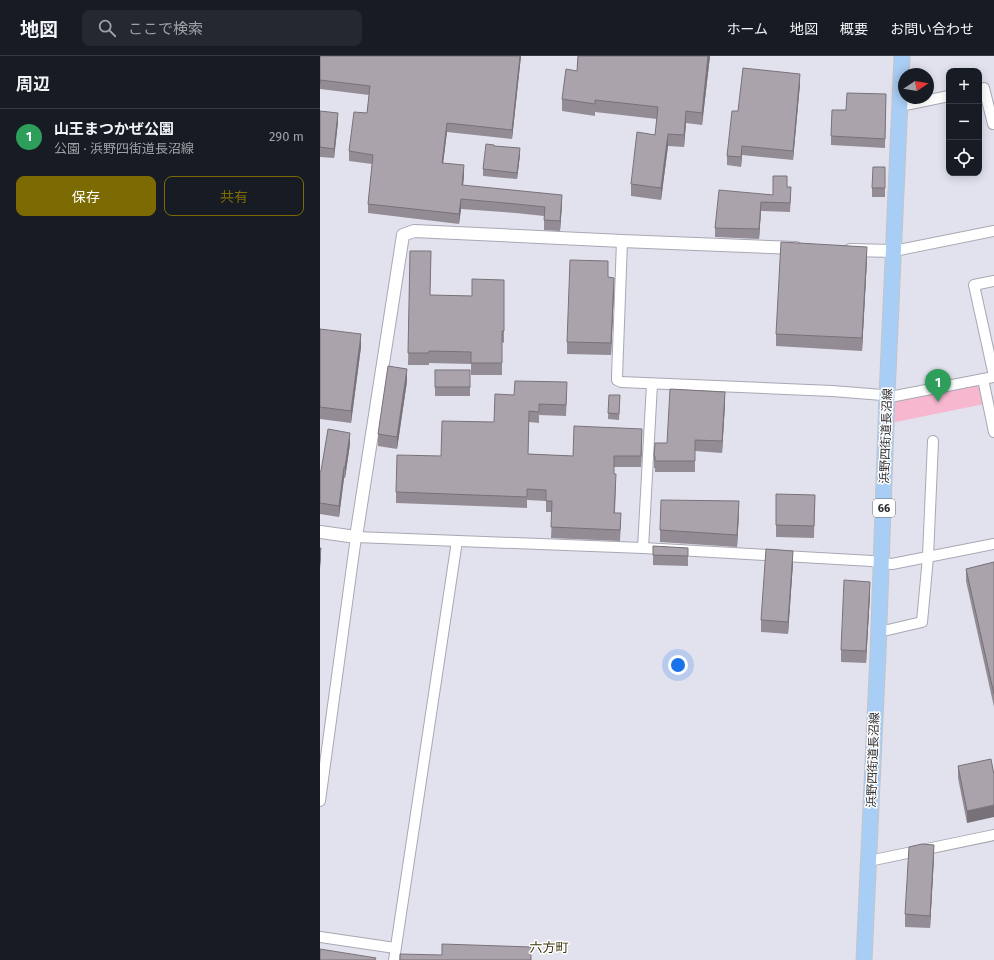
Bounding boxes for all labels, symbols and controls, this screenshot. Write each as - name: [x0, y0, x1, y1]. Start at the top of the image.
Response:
- search box: [82, 10, 362, 46]
- icon: search: [96, 17, 118, 39]
- text: 地図: [20, 18, 58, 41]
- text: ここで検索: [128, 20, 203, 38]
- text: ホーム: [726, 21, 768, 38]
- text: 地図: [790, 21, 818, 38]
- text: 概要: [840, 21, 868, 38]
- text: お問い合わせ: [890, 21, 974, 38]
- north arrow: [898, 68, 934, 104]
- map controls: [946, 68, 982, 176]
- button: +: [946, 68, 982, 104]
- text: 周辺: [16, 74, 50, 95]
- button: −: [946, 104, 982, 140]
- text: 山王まつかぜ公園: [54, 120, 174, 138]
- text: 1: [26, 129, 32, 144]
- text: 290 m: [269, 129, 304, 144]
- button: locate: [946, 140, 982, 176]
- text: 公園 · 浜野四街道長沼線: [54, 141, 194, 156]
- button: 保存: [16, 176, 156, 216]
- button: 共有: [164, 176, 304, 216]
- pin: 1: [925, 369, 951, 402]
- street label: 浜野四街道長沼線: [877, 388, 895, 484]
- road number: 66: [873, 499, 895, 517]
- your location: [668, 655, 688, 675]
- street label: 浜野四街道長沼線: [864, 712, 882, 808]
- district label: 六方町: [529, 940, 569, 955]

